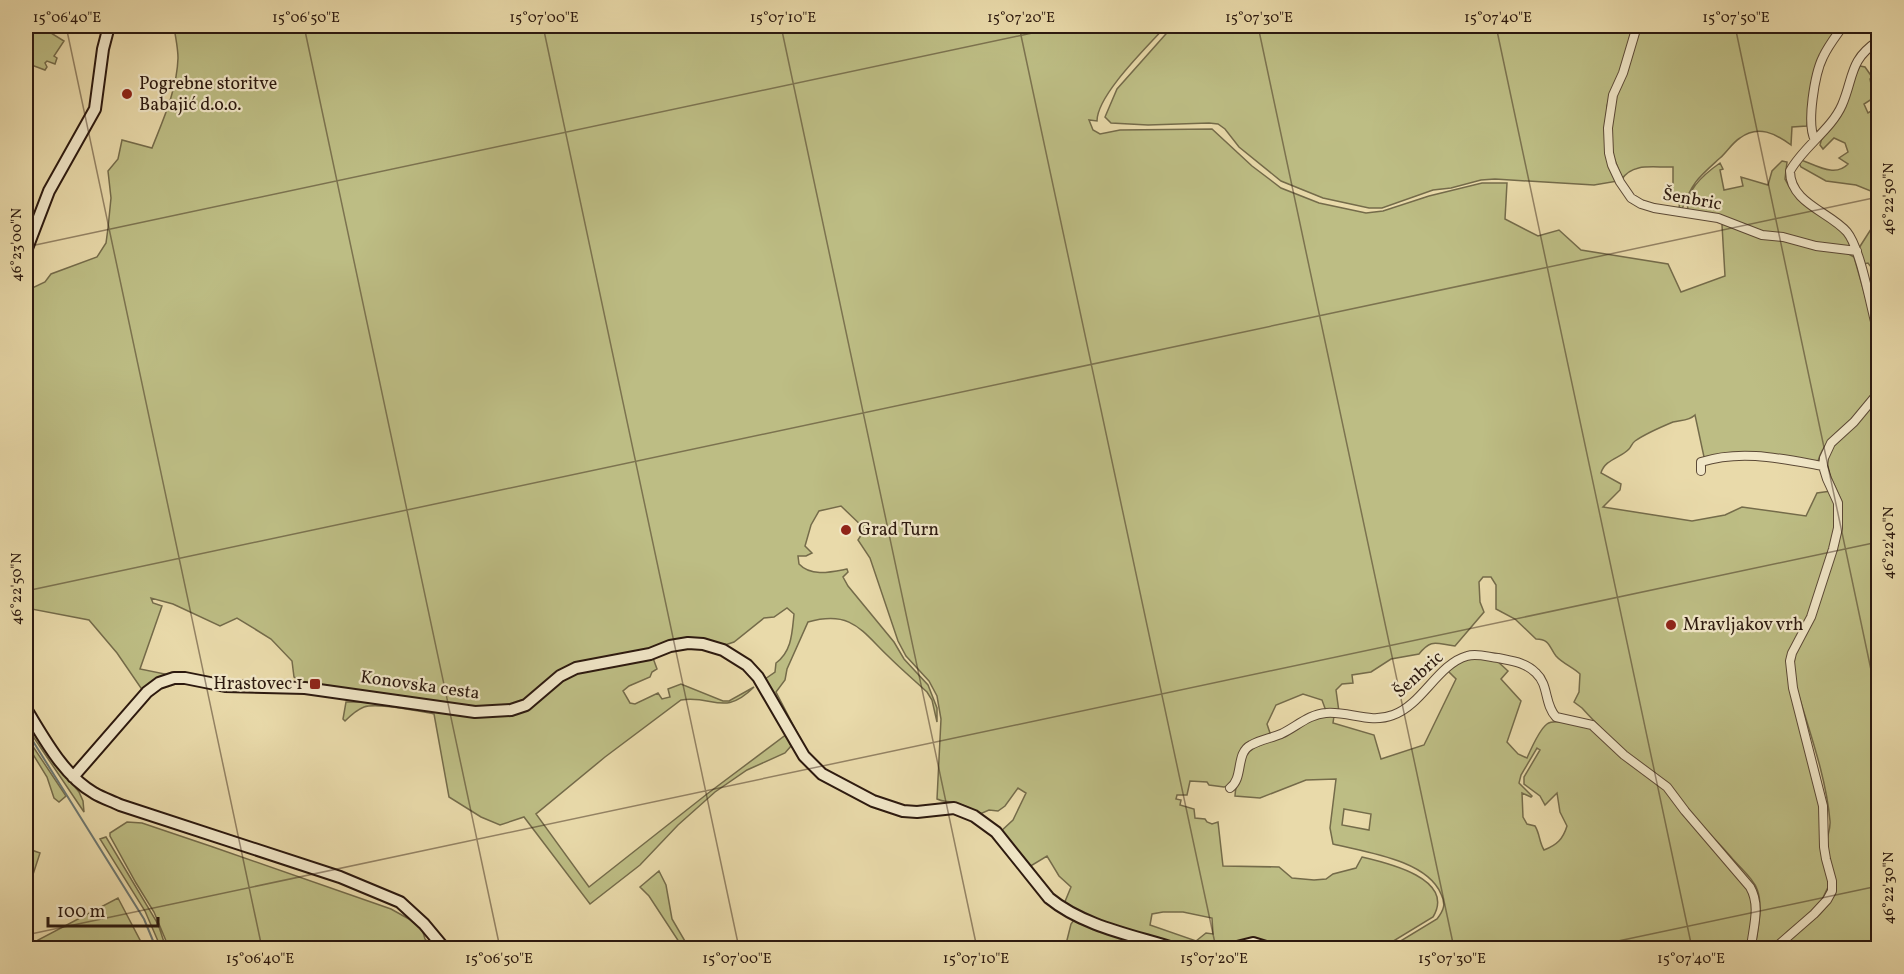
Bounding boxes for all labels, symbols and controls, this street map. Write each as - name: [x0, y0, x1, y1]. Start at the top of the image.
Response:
- text: 15°06'40"E: [33, 8, 101, 29]
- text: 15°06'50"E: [272, 8, 340, 29]
- text: 15°07'00"E: [509, 8, 579, 29]
- text: 15°07'10"E: [750, 8, 816, 29]
- text: 15°07'20"E: [987, 8, 1055, 29]
- text: 15°07'30"E: [1225, 8, 1293, 29]
- text: 15°07'40"E: [1464, 8, 1532, 29]
- text: 15°07'50"E: [1702, 8, 1770, 29]
- place label: Pogrebne storitve Babajić d.o.o.: [139, 72, 277, 118]
- marker: Pogrebne storitve Babajić d.o.o.: [120, 87, 134, 101]
- text: 46°22'50"N: [1879, 163, 1900, 235]
- street label: Šenbric: [1660, 182, 1724, 218]
- text: 46°23'00"N: [7, 208, 28, 282]
- text: 46°22'40"N: [1879, 506, 1900, 580]
- place label: Grad Turn: [858, 518, 939, 543]
- marker: Grad Turn: [839, 523, 853, 537]
- text: 46°22'50"N: [7, 553, 28, 625]
- place label: Mravljakov vrh: [1683, 613, 1804, 638]
- marker: Mravljakov vrh: [1664, 618, 1678, 632]
- street label: Šenbric: [1388, 646, 1450, 704]
- street label: Konovska cesta: [359, 665, 481, 707]
- place label: Hrastovec 1: [213, 672, 303, 697]
- marker: Hrastovec 1: [308, 677, 322, 691]
- text: 46°22'30"N: [1879, 851, 1900, 925]
- scale bar: [48, 890, 158, 928]
- text: 100 m: [57, 900, 106, 925]
- text: 15°06'40"E: [226, 949, 294, 970]
- text: 15°06'50"E: [465, 949, 533, 970]
- text: 15°07'00"E: [702, 949, 772, 970]
- text: 15°07'10"E: [943, 949, 1009, 970]
- text: 15°07'20"E: [1180, 949, 1248, 970]
- text: 15°07'30"E: [1418, 949, 1486, 970]
- text: 15°07'40"E: [1657, 949, 1725, 970]

